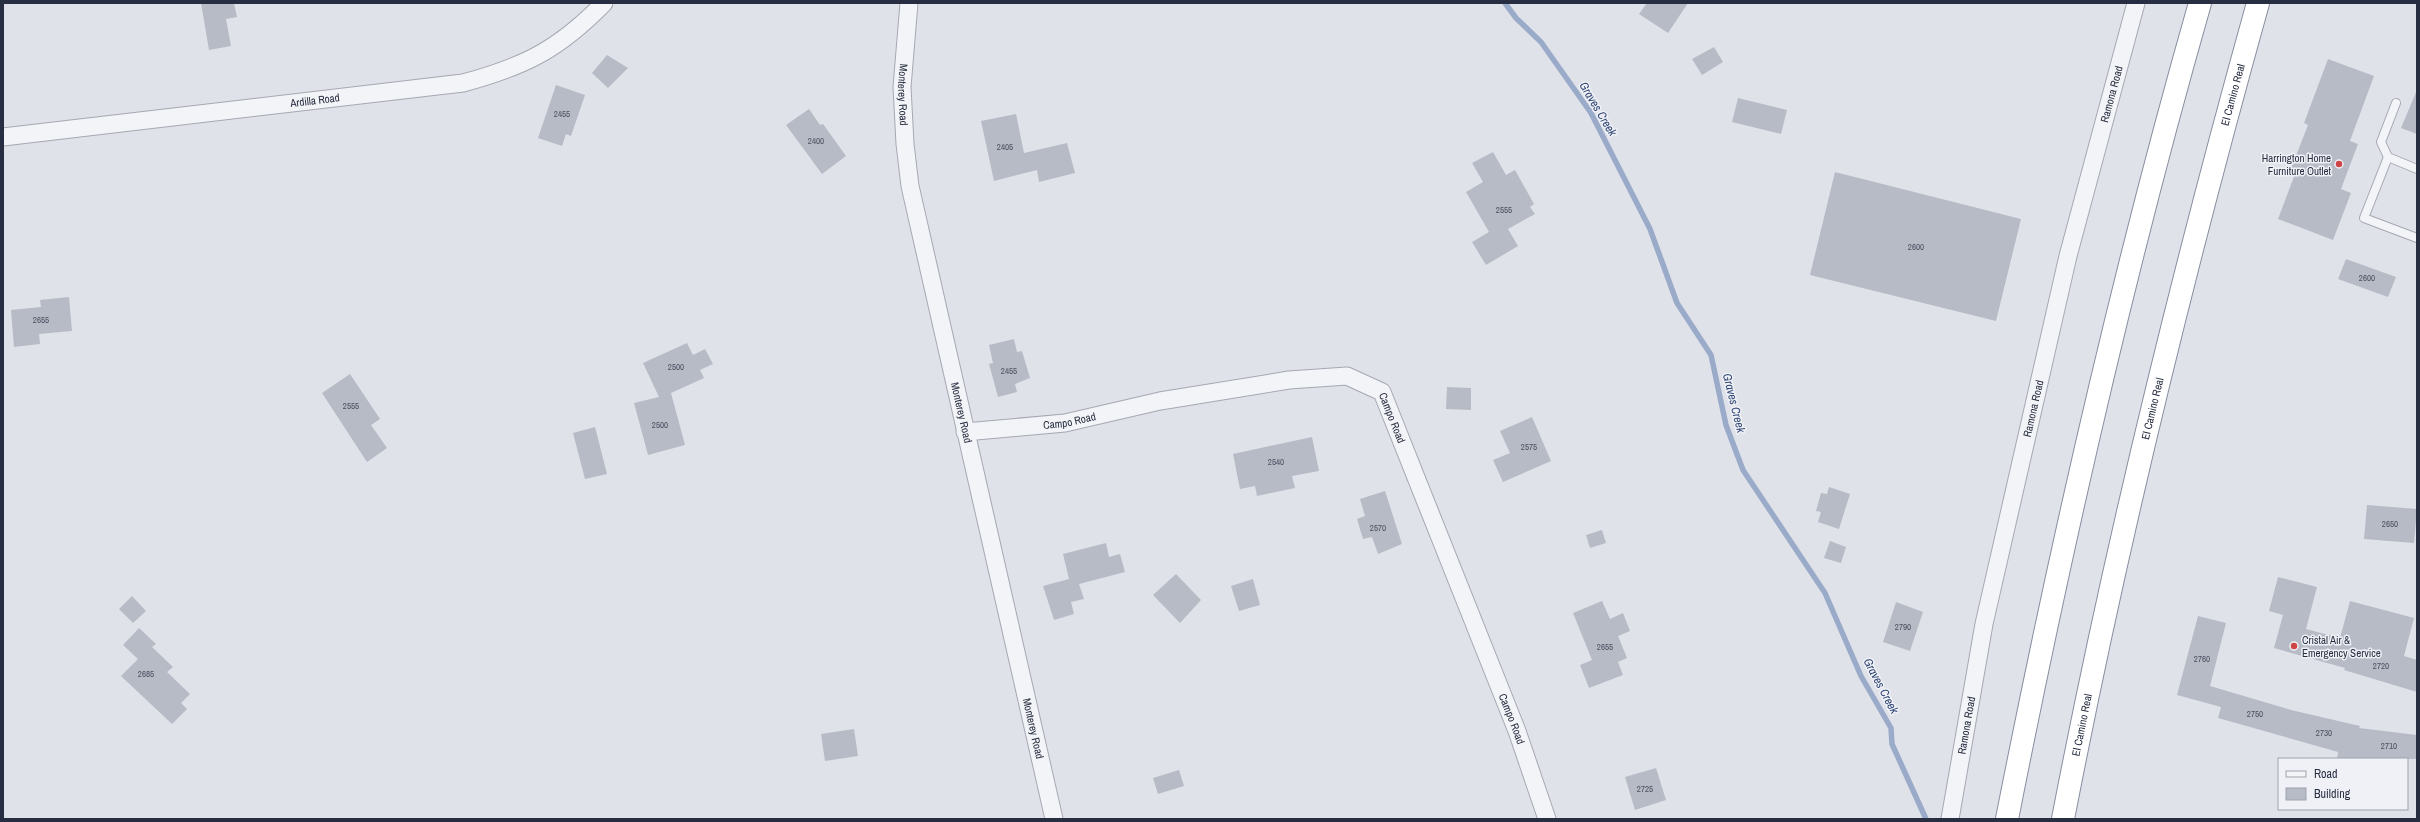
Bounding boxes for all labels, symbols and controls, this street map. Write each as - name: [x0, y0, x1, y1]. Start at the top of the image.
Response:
- street label: El Camino Real: [2218, 62, 2248, 127]
- street label: Monterey Road: [895, 63, 911, 126]
- street label: Ramona Road: [2097, 64, 2126, 124]
- water label: Graves Creek: [1576, 79, 1621, 140]
- street label: Ardilla Road: [288, 90, 340, 110]
- house number: 2455: [554, 108, 570, 120]
- house number: 2400: [808, 135, 824, 147]
- house number: 2405: [997, 141, 1013, 153]
- place label: Harrington Home Furniture Outlet: [2262, 151, 2331, 178]
- marker: Harrington Home Furniture Outlet: [2334, 159, 2344, 169]
- house number: 2555: [1496, 204, 1512, 216]
- house number: 2600: [1908, 241, 1924, 253]
- house number: 2600: [2359, 272, 2375, 284]
- house number: 2655: [33, 314, 49, 326]
- house number: 2500: [668, 361, 684, 373]
- house number: 2455: [1001, 365, 1017, 377]
- water label: Graves Creek: [1719, 372, 1749, 435]
- street label: El Camino Real: [2138, 376, 2167, 441]
- street label: Ramona Road: [2020, 379, 2047, 438]
- street label: Monterey Road: [948, 381, 975, 444]
- street label: Campo Road: [1376, 390, 1409, 445]
- house number: 2555: [343, 400, 359, 412]
- street label: Campo Road: [1042, 409, 1097, 432]
- house number: 2500: [652, 419, 668, 431]
- house number: 2575: [1521, 441, 1537, 453]
- house number: 2540: [1268, 456, 1284, 468]
- house number: 2650: [2382, 518, 2398, 530]
- house number: 2570: [1370, 522, 1386, 534]
- house number: 2790: [1895, 621, 1911, 633]
- place label: Cristal Air & Emergency Service: [2302, 633, 2381, 660]
- house number: 2655: [1597, 641, 1613, 653]
- marker: Cristal Air & Emergency Service: [2289, 641, 2299, 651]
- house number: 2760: [2194, 653, 2210, 665]
- water label: Graves Creek: [1860, 655, 1903, 718]
- house number: 2720: [2373, 660, 2389, 672]
- house number: 2685: [138, 668, 154, 680]
- street label: Campo Road: [1496, 691, 1528, 746]
- street label: El Camino Real: [2069, 692, 2095, 757]
- street label: Ramona Road: [1954, 696, 1978, 755]
- street label: Monterey Road: [1020, 697, 1047, 760]
- house number: 2750: [2247, 708, 2263, 720]
- house number: 2730: [2316, 727, 2332, 739]
- house number: 2710: [2381, 740, 2397, 752]
- legend: [2278, 758, 2408, 810]
- text: Road: [2314, 766, 2338, 782]
- house number: 2725: [1637, 783, 1653, 795]
- text: Building: [2314, 786, 2351, 802]

